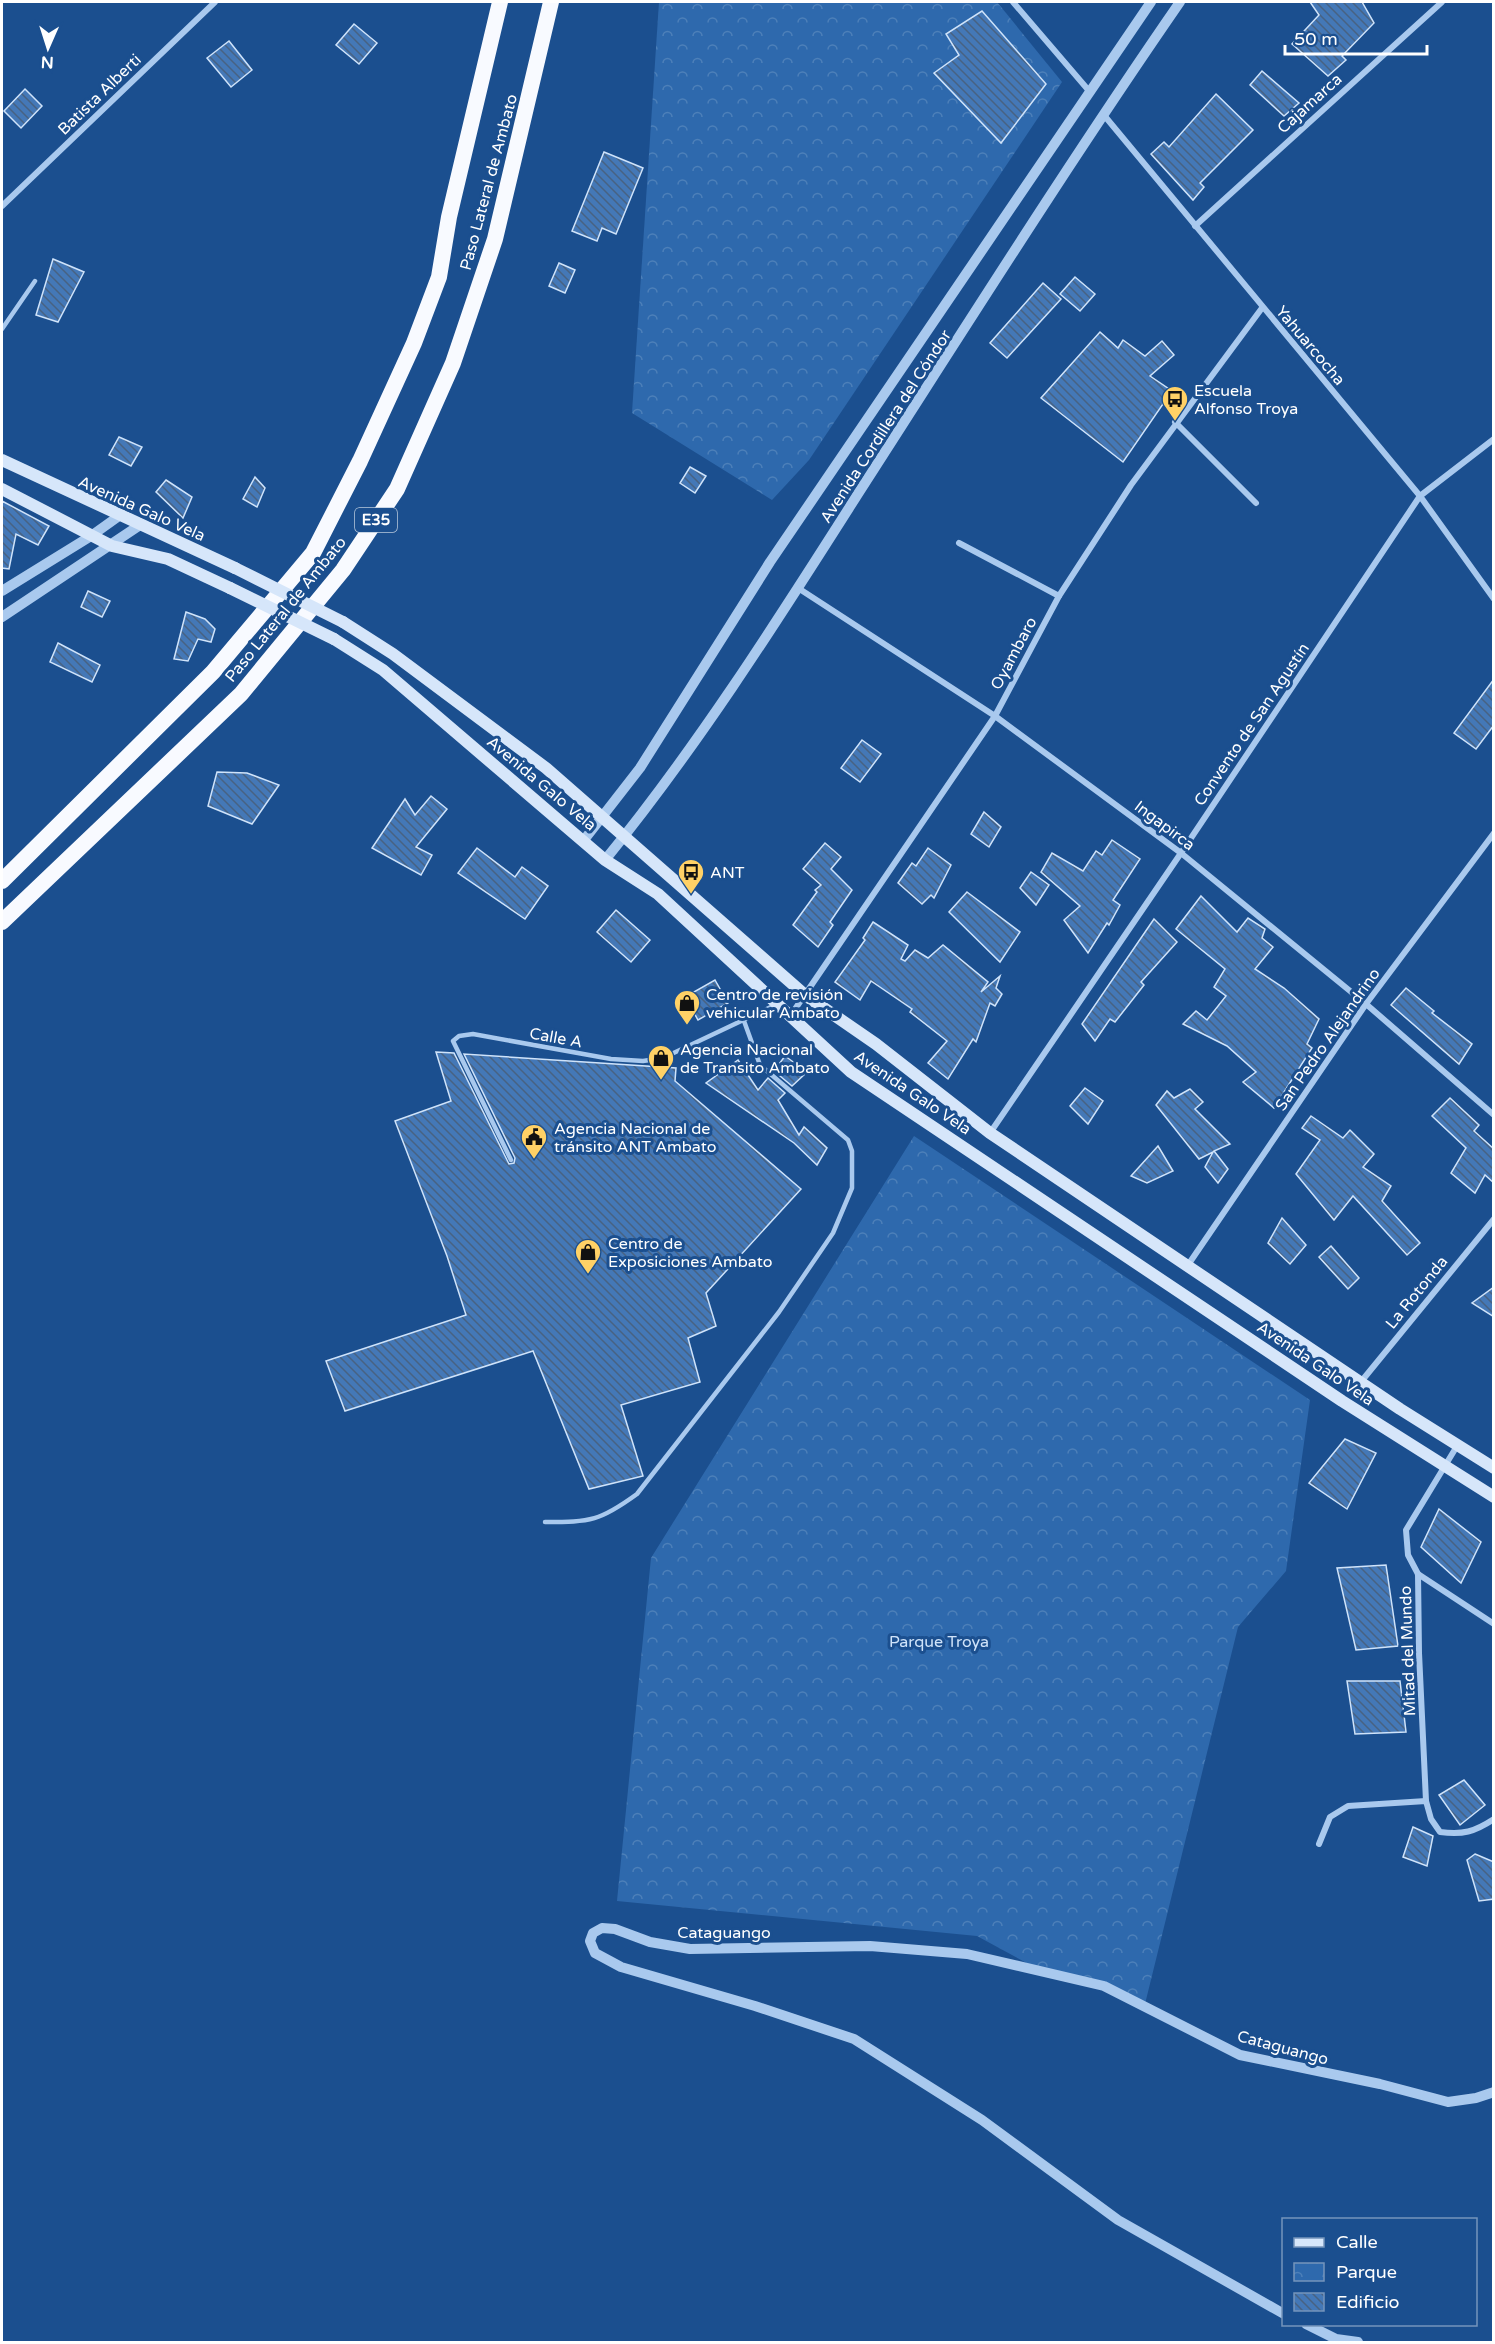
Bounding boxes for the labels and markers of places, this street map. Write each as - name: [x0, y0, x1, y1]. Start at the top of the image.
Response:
- place label: Escuela Alfonso Troya: [1194, 381, 1298, 419]
- bus stop icon: Escuela Alfonso Troya: [1160, 384, 1190, 422]
- bus stop icon: ANT: [676, 857, 706, 895]
- place label: ANT: [710, 863, 745, 883]
- place label: Centro de revisión vehicular Ambato: [706, 985, 843, 1023]
- shop icon: Centro de revisión vehicular Ambato: [672, 988, 702, 1026]
- place label: Agencia Nacional de Transito Ambato: [680, 1040, 830, 1078]
- shop icon: Agencia Nacional de Transito Ambato: [646, 1043, 676, 1081]
- place label: Agencia Nacional de tránsito ANT Ambato: [554, 1119, 716, 1157]
- public building icon: Agencia Nacional de tránsito ANT Ambato: [519, 1122, 549, 1160]
- place label: Centro de Exposiciones Ambato: [608, 1234, 772, 1272]
- shop icon: Centro de Exposiciones Ambato: [573, 1237, 603, 1275]

